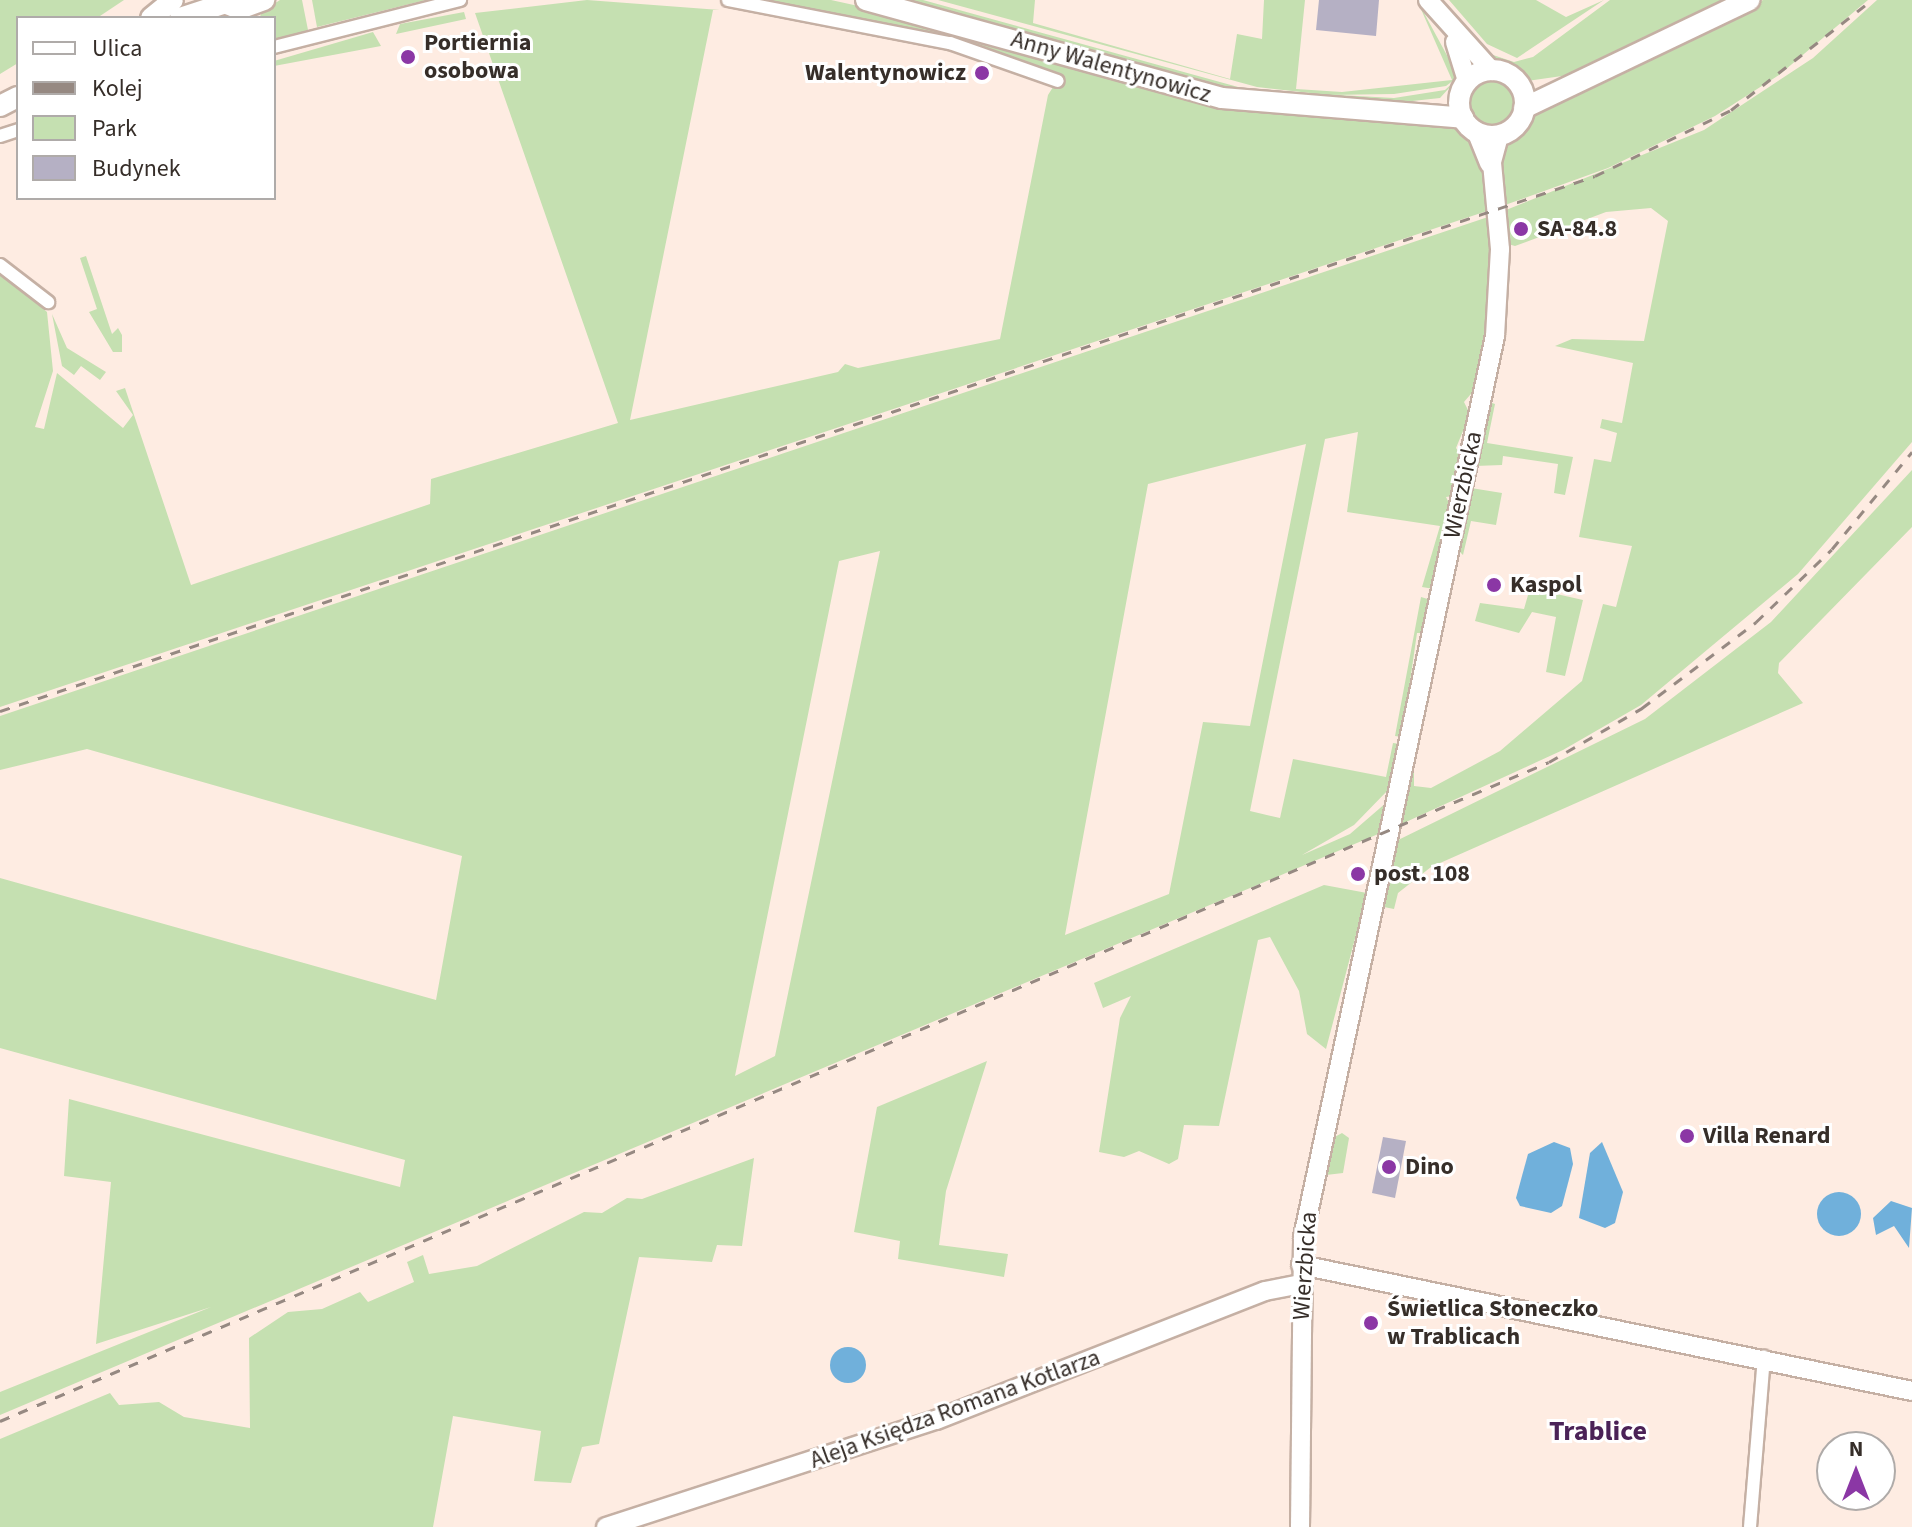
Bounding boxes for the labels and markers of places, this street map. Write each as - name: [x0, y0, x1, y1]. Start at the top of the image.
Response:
- place label: Portiernia osobowa: [424, 29, 531, 85]
- marker: Portiernia osobowa: [399, 48, 417, 66]
- place label: Walentynowicz: [805, 59, 966, 87]
- marker: Walentynowicz: [973, 64, 991, 82]
- place label: SA-84.8: [1537, 215, 1617, 243]
- marker: SA-84.8: [1512, 220, 1530, 238]
- place label: Kaspol: [1510, 571, 1582, 599]
- marker: Kaspol: [1485, 576, 1503, 594]
- place label: post. 108: [1374, 860, 1470, 888]
- marker: post. 108: [1349, 865, 1367, 883]
- place label: Villa Renard: [1703, 1122, 1830, 1150]
- marker: Villa Renard: [1678, 1127, 1696, 1145]
- place label: Dino: [1405, 1153, 1454, 1181]
- marker: Dino: [1380, 1158, 1398, 1176]
- place label: Świetlica Słoneczko w Trablicach: [1387, 1295, 1598, 1351]
- marker: Świetlica Słoneczko w Trablicach: [1362, 1314, 1380, 1332]

